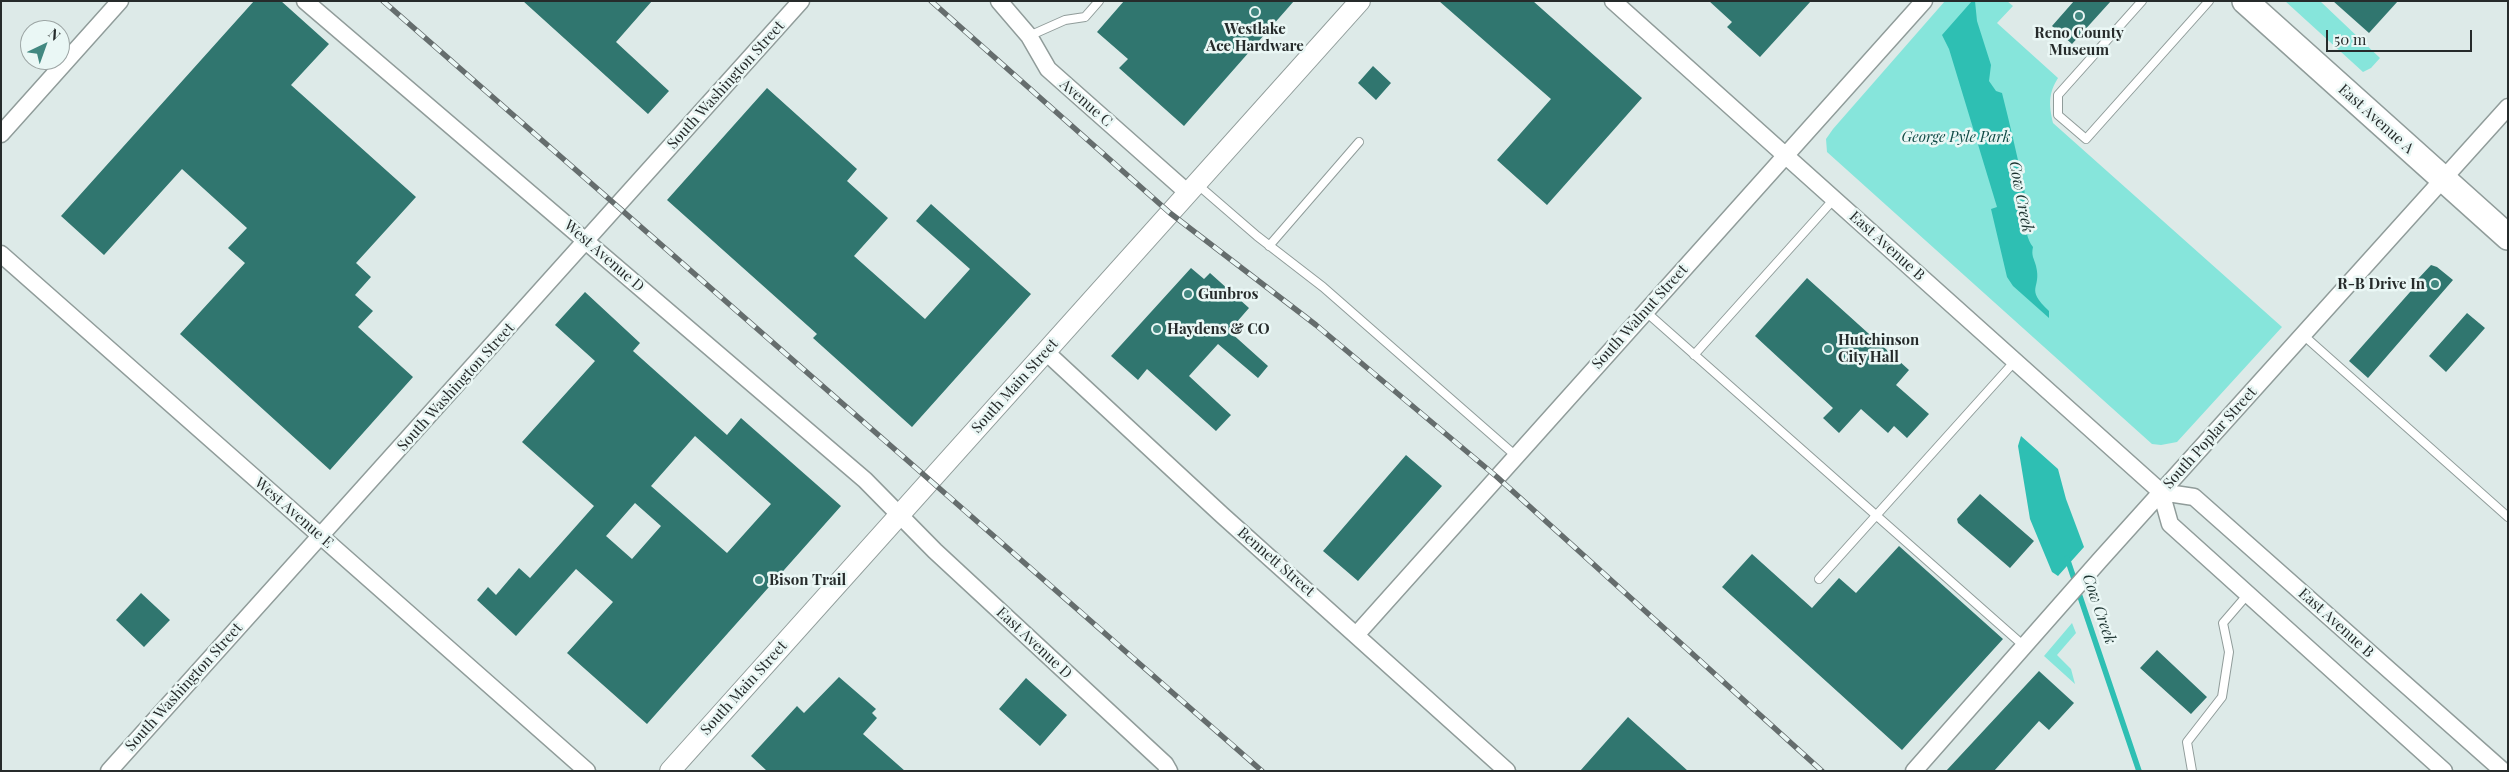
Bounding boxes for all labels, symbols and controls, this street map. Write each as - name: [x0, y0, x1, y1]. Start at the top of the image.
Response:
- marker: Westlake Ace Hardware: [1249, 6, 1261, 18]
- marker: Reno County Museum: [2073, 10, 2085, 22]
- street label: South Washington Street: [664, 17, 788, 153]
- north arrow: [20, 20, 70, 70]
- place label: Westlake Ace Hardware: [1206, 20, 1304, 55]
- scale bar: [2329, 20, 2475, 52]
- text: N: [45, 24, 65, 45]
- place label: Reno County Museum: [2034, 24, 2124, 59]
- text: 50 m: [2334, 29, 2366, 49]
- street label: Avenue C: [1056, 75, 1116, 131]
- street label: East Avenue A: [2335, 81, 2417, 157]
- park label: George Pyle Park: [1902, 128, 2010, 146]
- water label: Cow Creek: [2005, 159, 2037, 235]
- street label: East Avenue B: [1846, 208, 1928, 284]
- street label: West Avenue D: [560, 216, 648, 296]
- street label: South Walnut Street: [1588, 261, 1692, 373]
- place label: R-B Drive In: [2337, 275, 2425, 293]
- marker: R-B Drive In: [2429, 278, 2441, 290]
- place label: Gunbros: [1198, 285, 1258, 303]
- marker: Gunbros: [1182, 288, 1194, 300]
- street label: South Washington Street: [394, 319, 518, 455]
- place label: Haydens & CO: [1167, 320, 1270, 338]
- marker: Haydens & CO: [1151, 323, 1163, 335]
- place label: Hutchinson City Hall: [1838, 331, 1919, 366]
- street label: South Main Street: [968, 335, 1062, 437]
- marker: Hutchinson City Hall: [1822, 343, 1834, 355]
- street label: South Poplar Street: [2160, 383, 2260, 493]
- street label: West Avenue E: [251, 474, 337, 552]
- street label: Bennett Street: [1234, 524, 1318, 600]
- place label: Bison Trail: [769, 571, 846, 589]
- water label: Cow Creek: [2078, 571, 2120, 647]
- marker: Bison Trail: [753, 574, 765, 586]
- street label: East Avenue B: [2295, 585, 2377, 661]
- street label: East Avenue D: [993, 604, 1075, 682]
- street label: South Washington Street: [122, 619, 246, 755]
- street label: South Main Street: [697, 637, 791, 739]

